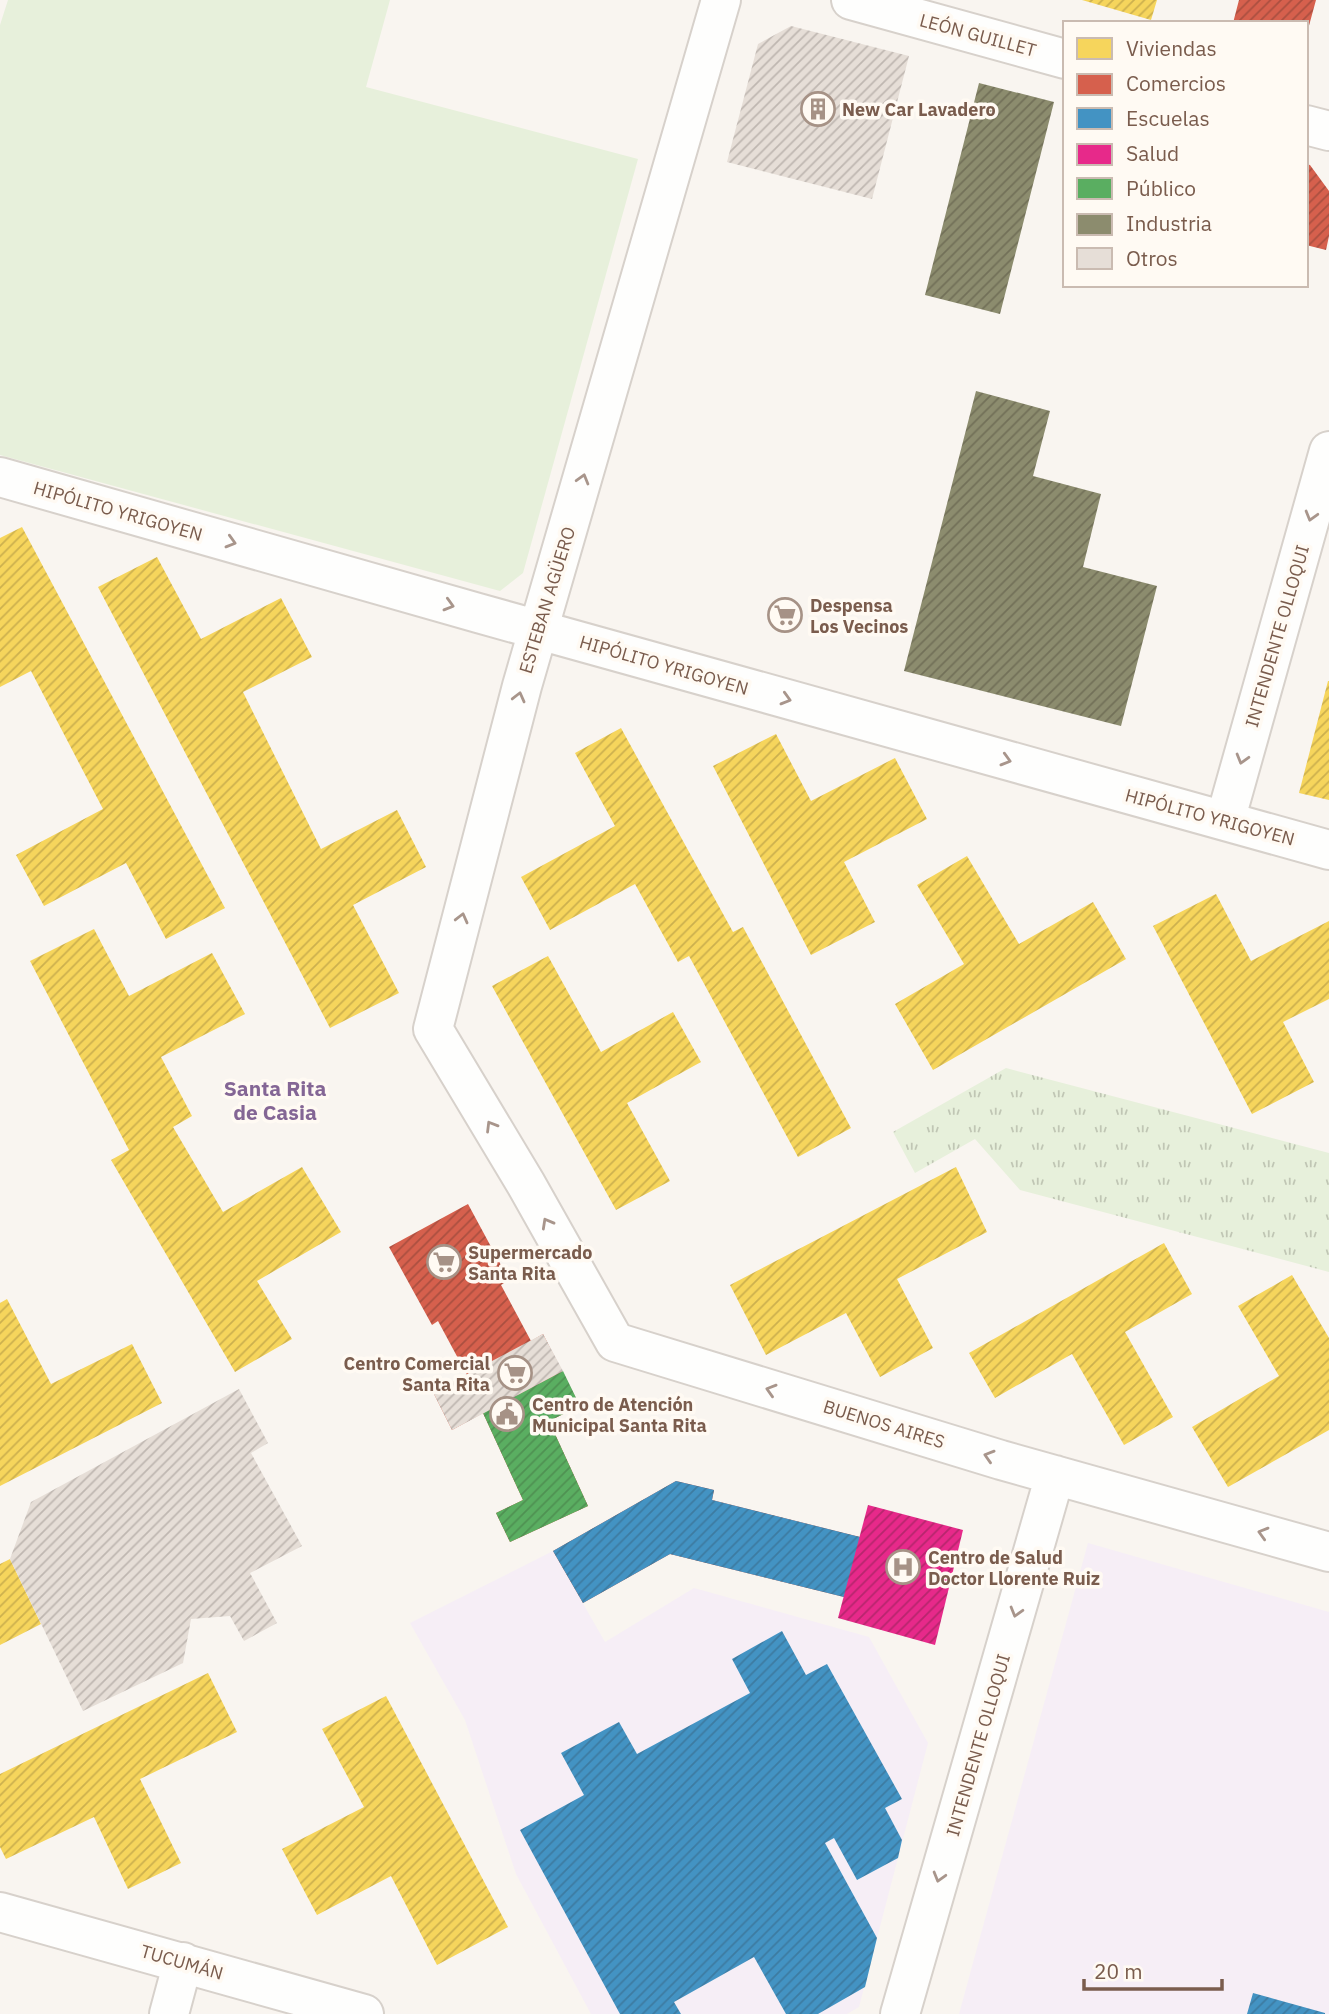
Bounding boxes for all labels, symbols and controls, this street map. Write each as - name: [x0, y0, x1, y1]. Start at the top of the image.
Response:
- street label: LEÓN GUILLET: [917, 8, 1039, 62]
- legend: [1063, 21, 1308, 287]
- text: Viviendas: [1126, 34, 1217, 62]
- text: Comercios: [1126, 69, 1226, 97]
- building icon: New Car Lavadero: [799, 90, 837, 128]
- place label: New Car Lavadero: [842, 98, 996, 121]
- text: Escuelas: [1126, 104, 1210, 132]
- text: Salud: [1126, 139, 1179, 167]
- text: Público: [1126, 174, 1196, 202]
- text: Industria: [1126, 209, 1212, 237]
- text: Otros: [1126, 244, 1178, 272]
- one-way arrow: [575, 473, 590, 485]
- street label: HIPÓLITO YRIGOYEN: [31, 476, 205, 546]
- one-way arrow: [1304, 510, 1319, 522]
- street label: ESTEBAN AGÜERO: [514, 524, 580, 676]
- one-way arrow: [224, 534, 236, 549]
- street label: INTENDENTE OLLOQUI: [1240, 542, 1314, 730]
- place label: Despensa Los Vecinos: [810, 594, 908, 638]
- one-way arrow: [443, 596, 455, 611]
- supermarket icon: Despensa Los Vecinos: [766, 596, 804, 634]
- street label: HIPÓLITO YRIGOYEN: [577, 630, 751, 700]
- one-way arrow: [780, 691, 792, 705]
- one-way arrow: [511, 692, 525, 704]
- one-way arrow: [999, 752, 1011, 766]
- one-way arrow: [1236, 753, 1251, 765]
- street label: HIPÓLITO YRIGOYEN: [1123, 783, 1297, 851]
- one-way arrow: [454, 912, 468, 924]
- district label: Santa Rita de Casia: [224, 1074, 326, 1126]
- one-way arrow: [486, 1120, 499, 1133]
- one-way arrow: [542, 1217, 555, 1230]
- place label: Supermercado Santa Rita: [468, 1241, 592, 1285]
- supermarket icon: Supermercado Santa Rita: [425, 1243, 463, 1281]
- place label: Centro Comercial Santa Rita: [344, 1352, 491, 1396]
- supermarket icon: Centro Comercial Santa Rita: [496, 1354, 534, 1392]
- one-way arrow: [766, 1383, 778, 1398]
- place label: Centro de Atención Municipal Santa Rita: [532, 1393, 707, 1437]
- public building icon: Centro de Atención Municipal Santa Rita: [488, 1395, 526, 1433]
- street label: BUENOS AIRES: [820, 1395, 948, 1453]
- one-way arrow: [983, 1450, 995, 1465]
- one-way arrow: [1257, 1527, 1269, 1542]
- place label: Centro de Salud Doctor Llorente Ruiz: [928, 1546, 1100, 1590]
- hospital icon: Centro de Salud Doctor Llorente Ruiz: [884, 1548, 922, 1586]
- one-way arrow: [1009, 1605, 1024, 1617]
- street label: INTENDENTE OLLOQUI: [941, 1651, 1015, 1839]
- one-way arrow: [933, 1871, 948, 1883]
- street label: TUCUMÁN: [138, 1939, 226, 1985]
- scale bar: [1084, 1948, 1222, 1992]
- text: 20 m: [1094, 1957, 1143, 1985]

